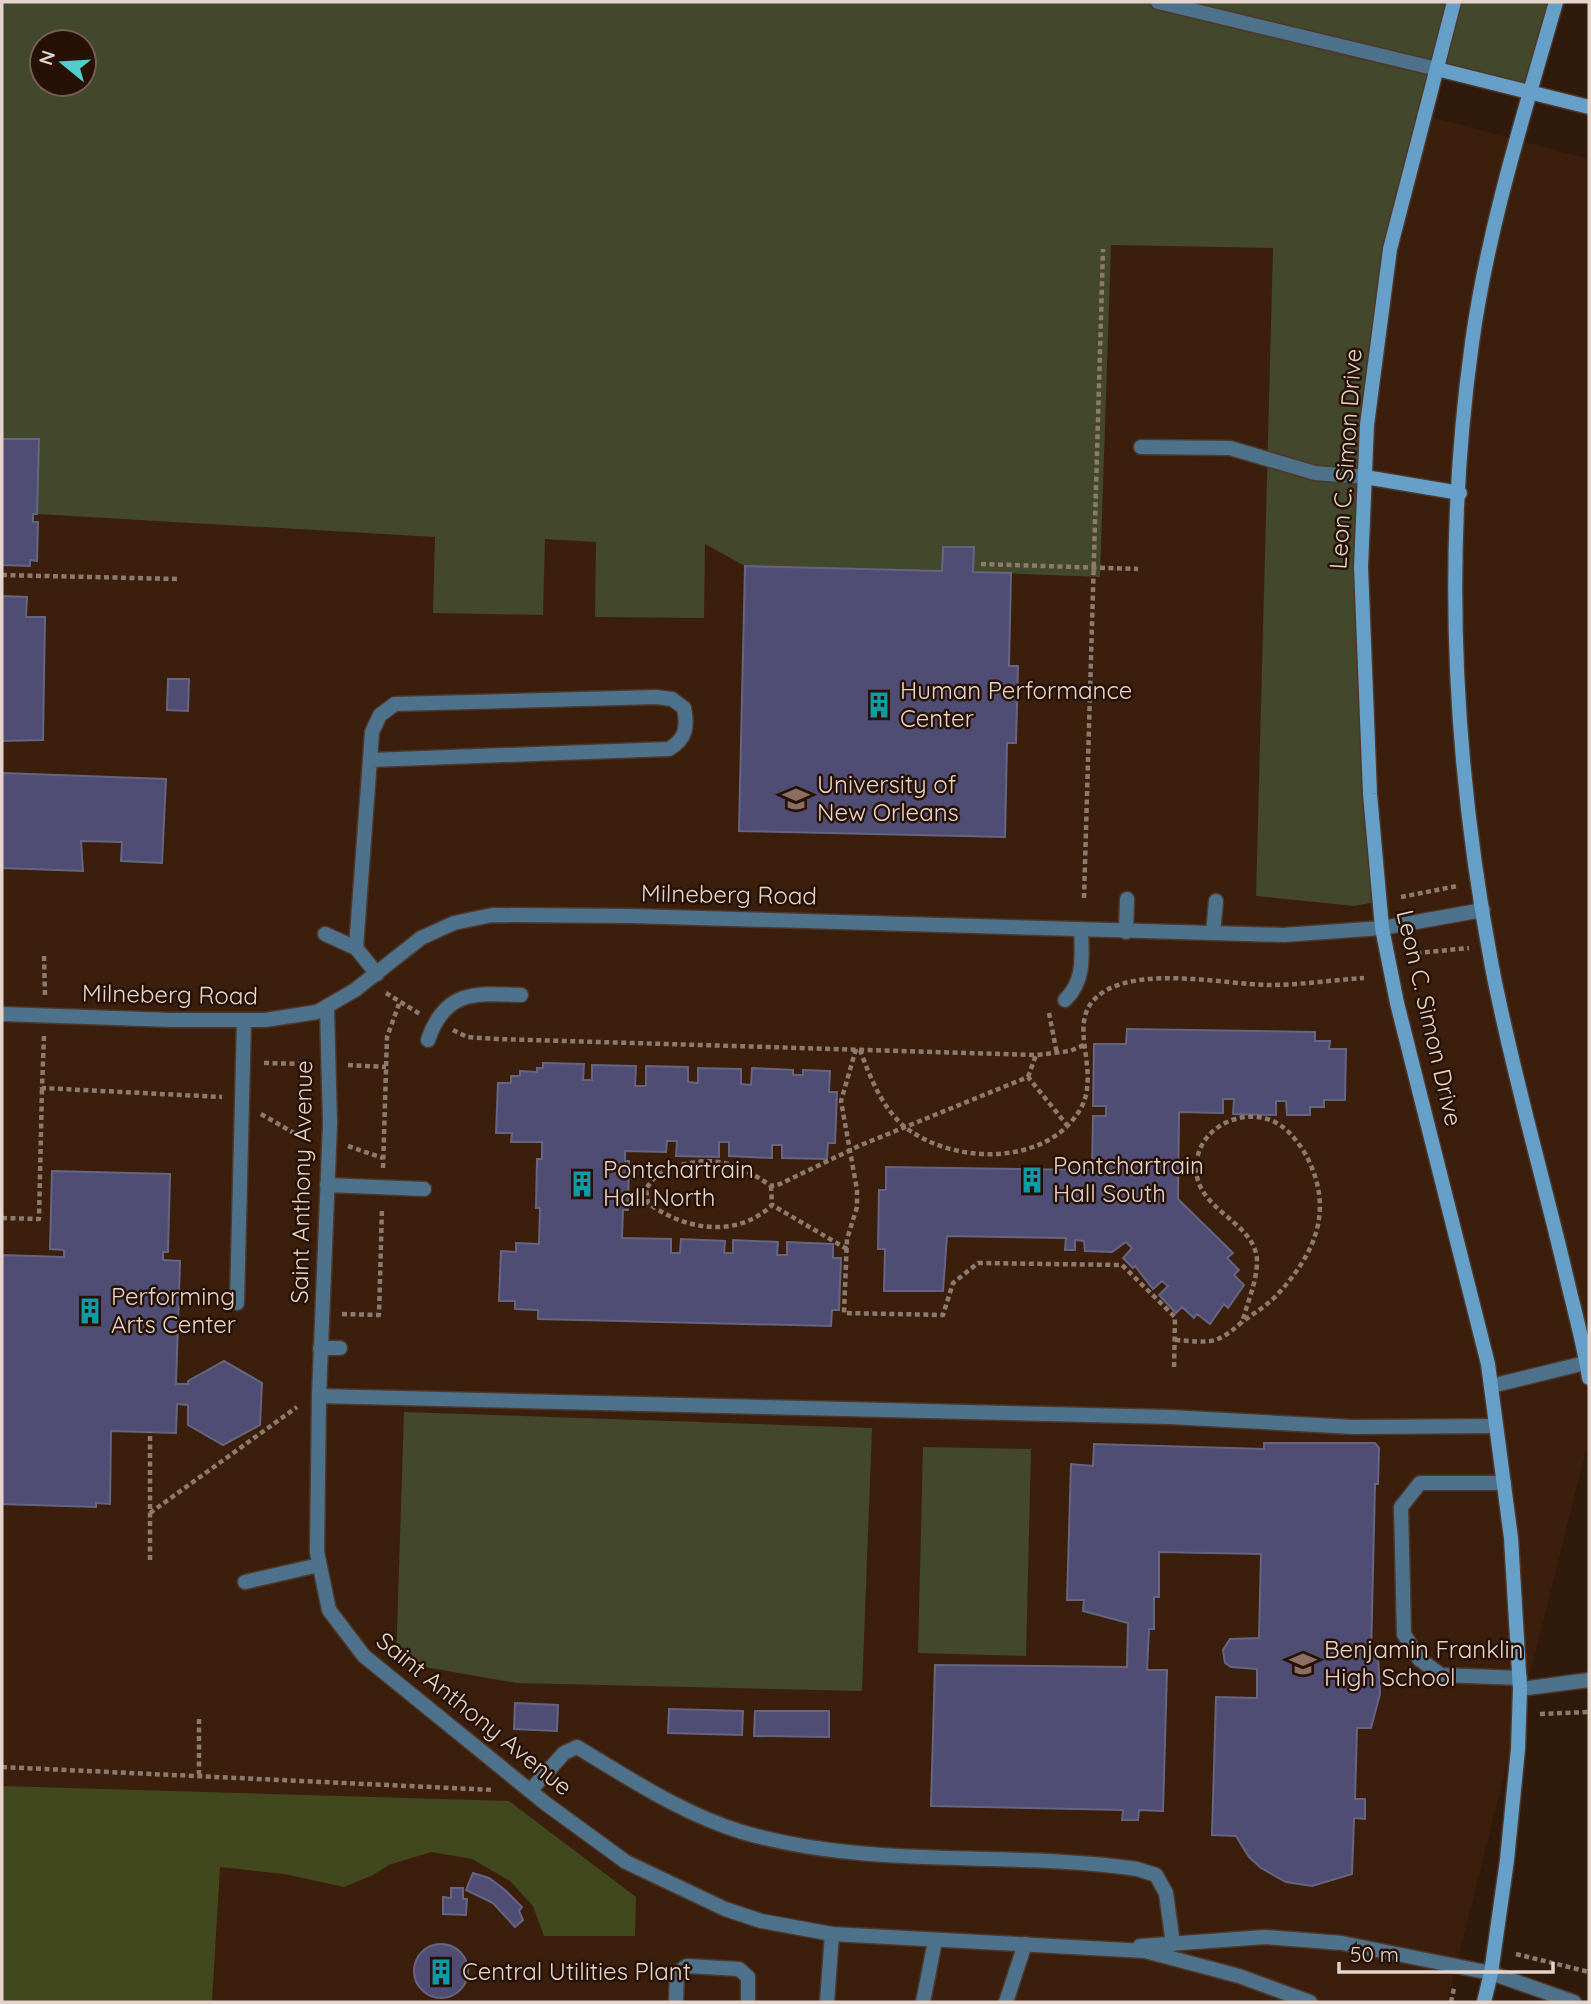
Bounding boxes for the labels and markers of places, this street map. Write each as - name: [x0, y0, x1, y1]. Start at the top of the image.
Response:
- place label: Human Performance Center: [900, 675, 1132, 733]
- building icon: Human Performance Center: [864, 690, 894, 720]
- place label: University of New Orleans: [817, 769, 959, 827]
- school or university icon: University of New Orleans: [781, 784, 811, 814]
- place label: Pontchartrain Hall South: [1053, 1150, 1204, 1208]
- place label: Pontchartrain Hall North: [603, 1154, 754, 1212]
- building icon: Pontchartrain Hall South: [1017, 1165, 1047, 1195]
- building icon: Pontchartrain Hall North: [567, 1169, 597, 1199]
- place label: Performing Arts Center: [111, 1281, 236, 1339]
- building icon: Performing Arts Center: [75, 1296, 105, 1326]
- place label: Benjamin Franklin High School: [1324, 1634, 1524, 1692]
- school or university icon: Benjamin Franklin High School: [1288, 1649, 1318, 1679]
- place label: Central Utilities Plant: [462, 1956, 691, 1986]
- building icon: Central Utilities Plant: [426, 1957, 456, 1987]

